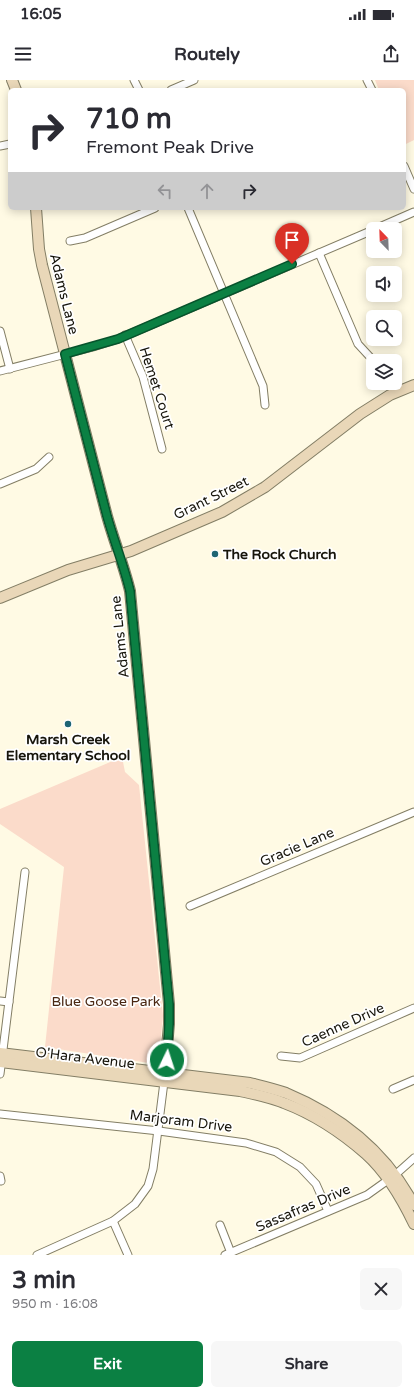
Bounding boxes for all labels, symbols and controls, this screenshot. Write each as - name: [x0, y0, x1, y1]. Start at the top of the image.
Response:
- text: 16:05: [20, 5, 62, 23]
- icon: menu: [12, 43, 34, 65]
- text: Routely: [174, 43, 240, 65]
- icon: share: [380, 43, 402, 65]
- text: 710 m: [86, 102, 172, 136]
- icon: right: [20, 104, 72, 156]
- text: Fremont Peak Drive: [86, 136, 254, 158]
- icon: left: [154, 180, 176, 202]
- icon: ahead: [196, 180, 218, 202]
- icon: right: [238, 180, 260, 202]
- north arrow: [366, 222, 402, 258]
- map controls: [366, 222, 402, 390]
- pin: [275, 223, 309, 264]
- icon: arrive: [281, 229, 303, 251]
- street label: Adams Lane: [46, 252, 82, 336]
- button: sound: [366, 266, 402, 302]
- button: search: [366, 310, 402, 346]
- street label: Hemet Court: [136, 345, 178, 432]
- button: layers: [366, 354, 402, 390]
- street label: Grant Street: [171, 472, 252, 523]
- place label: The Rock Church: [222, 546, 337, 563]
- marker: The Rock Church: [210, 549, 220, 559]
- street label: Adams Lane: [107, 595, 133, 679]
- marker: Marsh Creek Elementary School: [63, 719, 73, 729]
- place label: Marsh Creek Elementary School: [6, 731, 130, 764]
- street label: Gracie Lane: [257, 824, 337, 870]
- park label: Blue Goose Park: [52, 993, 161, 1010]
- street label: Caenne Drive: [299, 999, 387, 1051]
- position arrow: [146, 1039, 188, 1081]
- street label: O'Hara Avenue: [34, 1043, 136, 1073]
- street label: Marjoram Drive: [129, 1106, 233, 1136]
- street label: Sassafras Drive: [253, 1180, 353, 1236]
- text: 3 min: [12, 1266, 76, 1295]
- button: close: [360, 1268, 402, 1310]
- text: 950 m · 16:08: [12, 1296, 98, 1312]
- button: Exit: [12, 1341, 203, 1387]
- button: Share: [211, 1341, 402, 1387]

